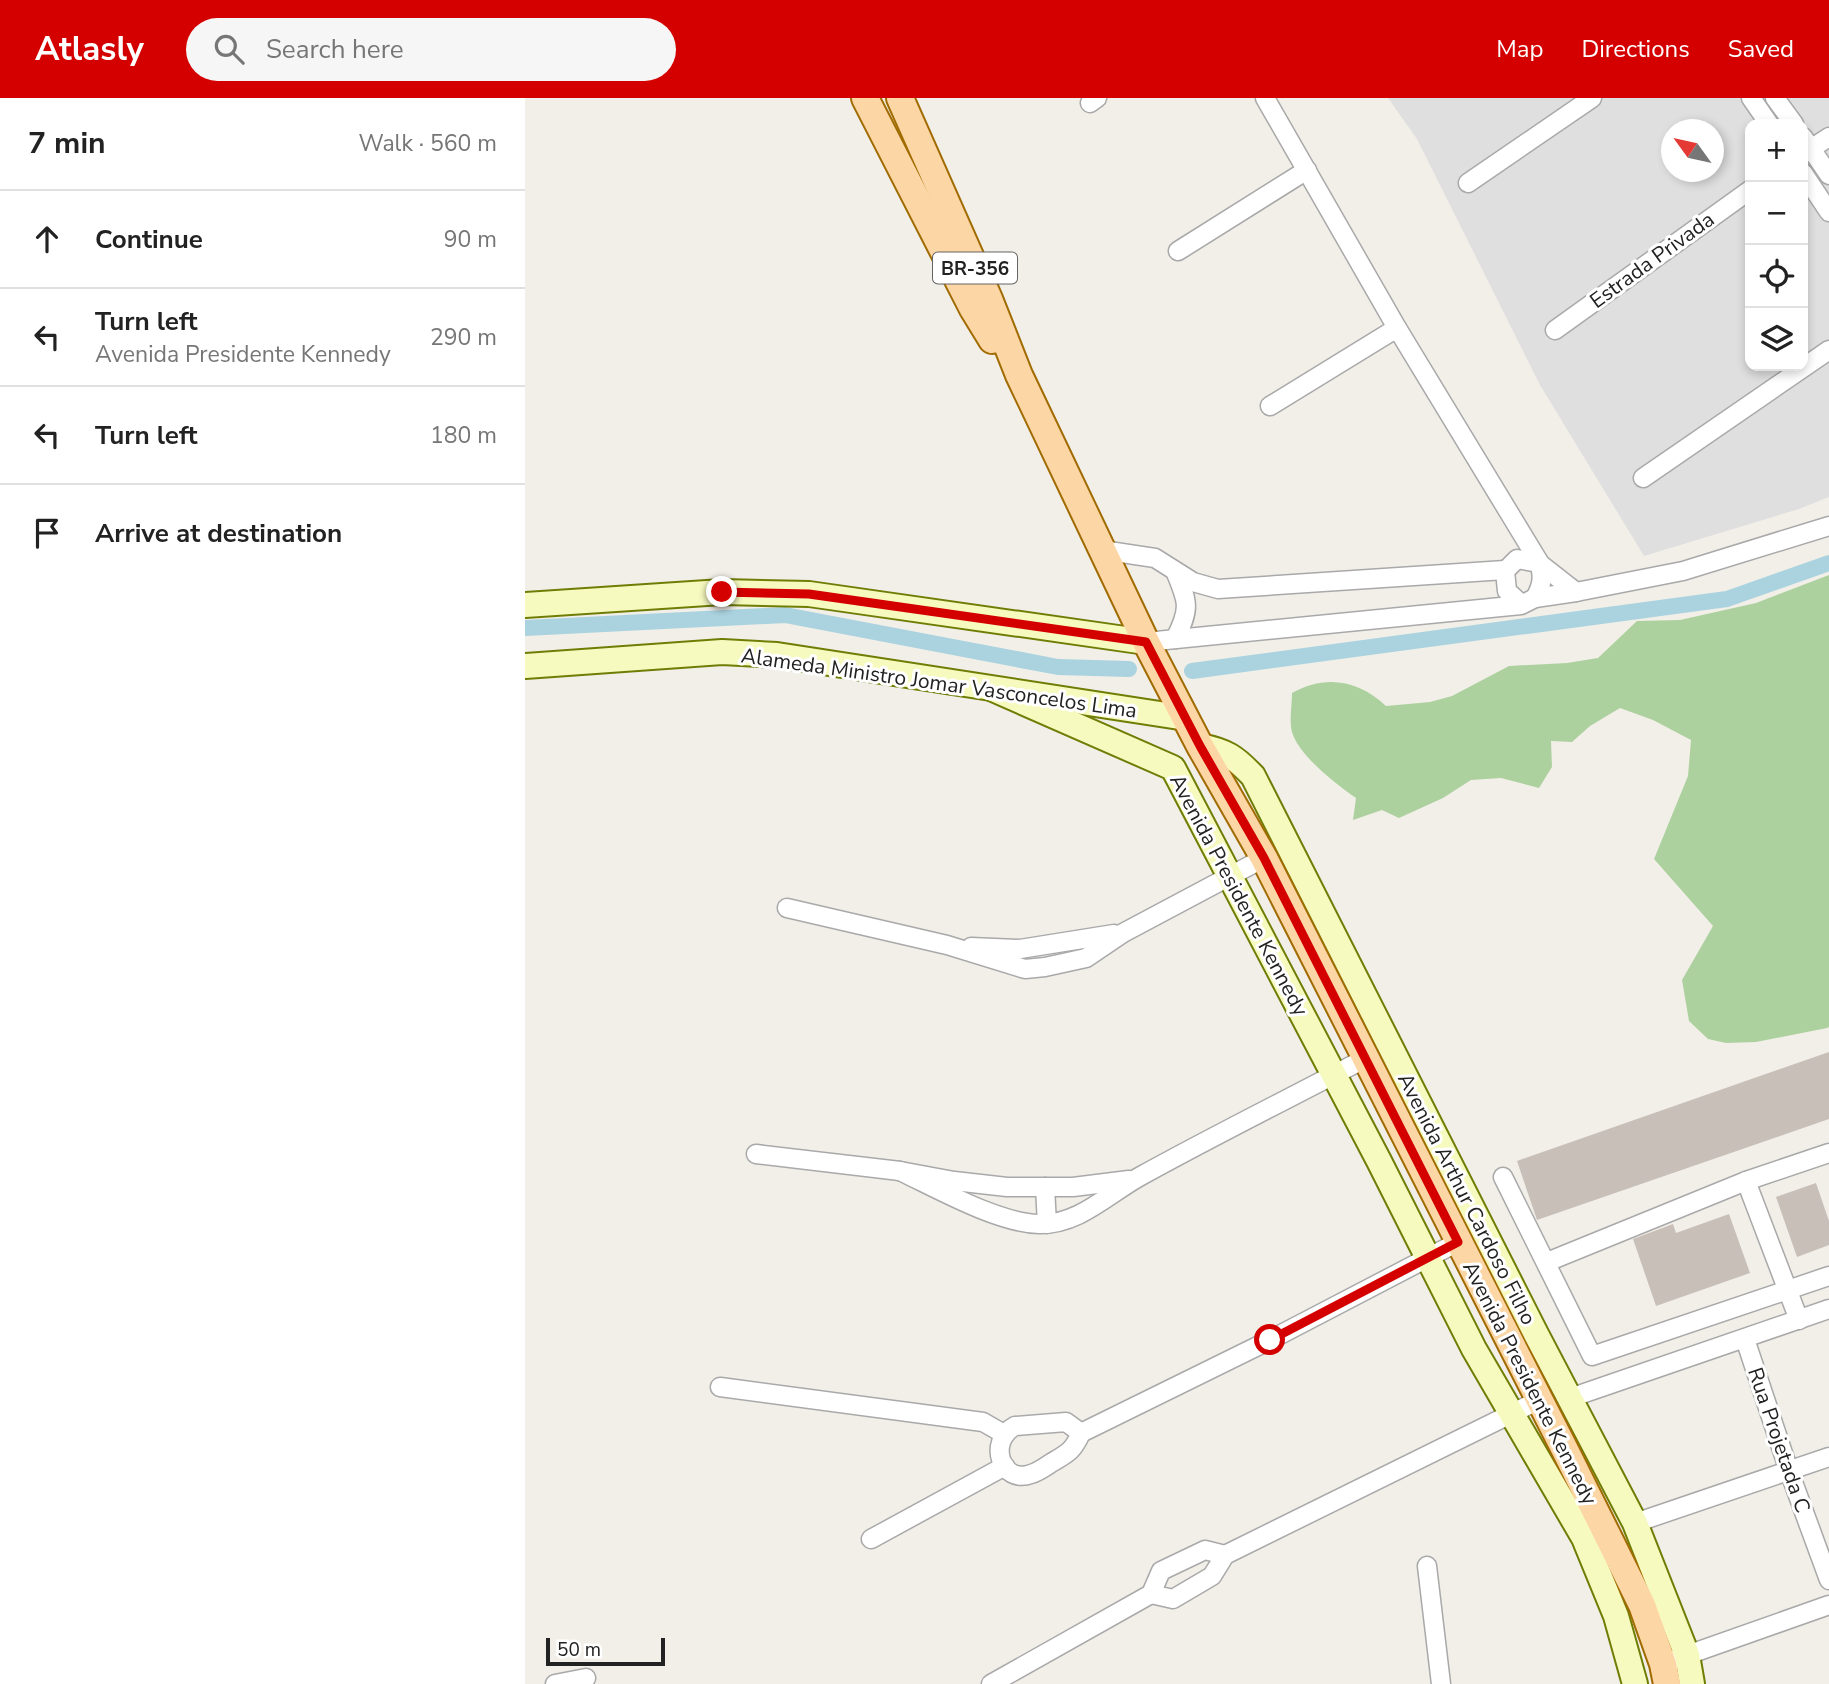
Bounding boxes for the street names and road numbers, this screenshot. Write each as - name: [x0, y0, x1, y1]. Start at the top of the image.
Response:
- street label: Estrada Privada: [1584, 205, 1720, 315]
- road number: BR-356: [933, 252, 1017, 284]
- street label: Alameda Ministro Jomar Vasconcelos Lima: [739, 641, 1139, 725]
- street label: Avenida Presidente Kennedy: [1163, 769, 1315, 1021]
- street label: Avenida Arthur Cardoso Filho: [1391, 1068, 1543, 1330]
- street label: Avenida Presidente Kennedy: [1456, 1256, 1604, 1510]
- street label: Rua Projetada C: [1741, 1364, 1817, 1516]

